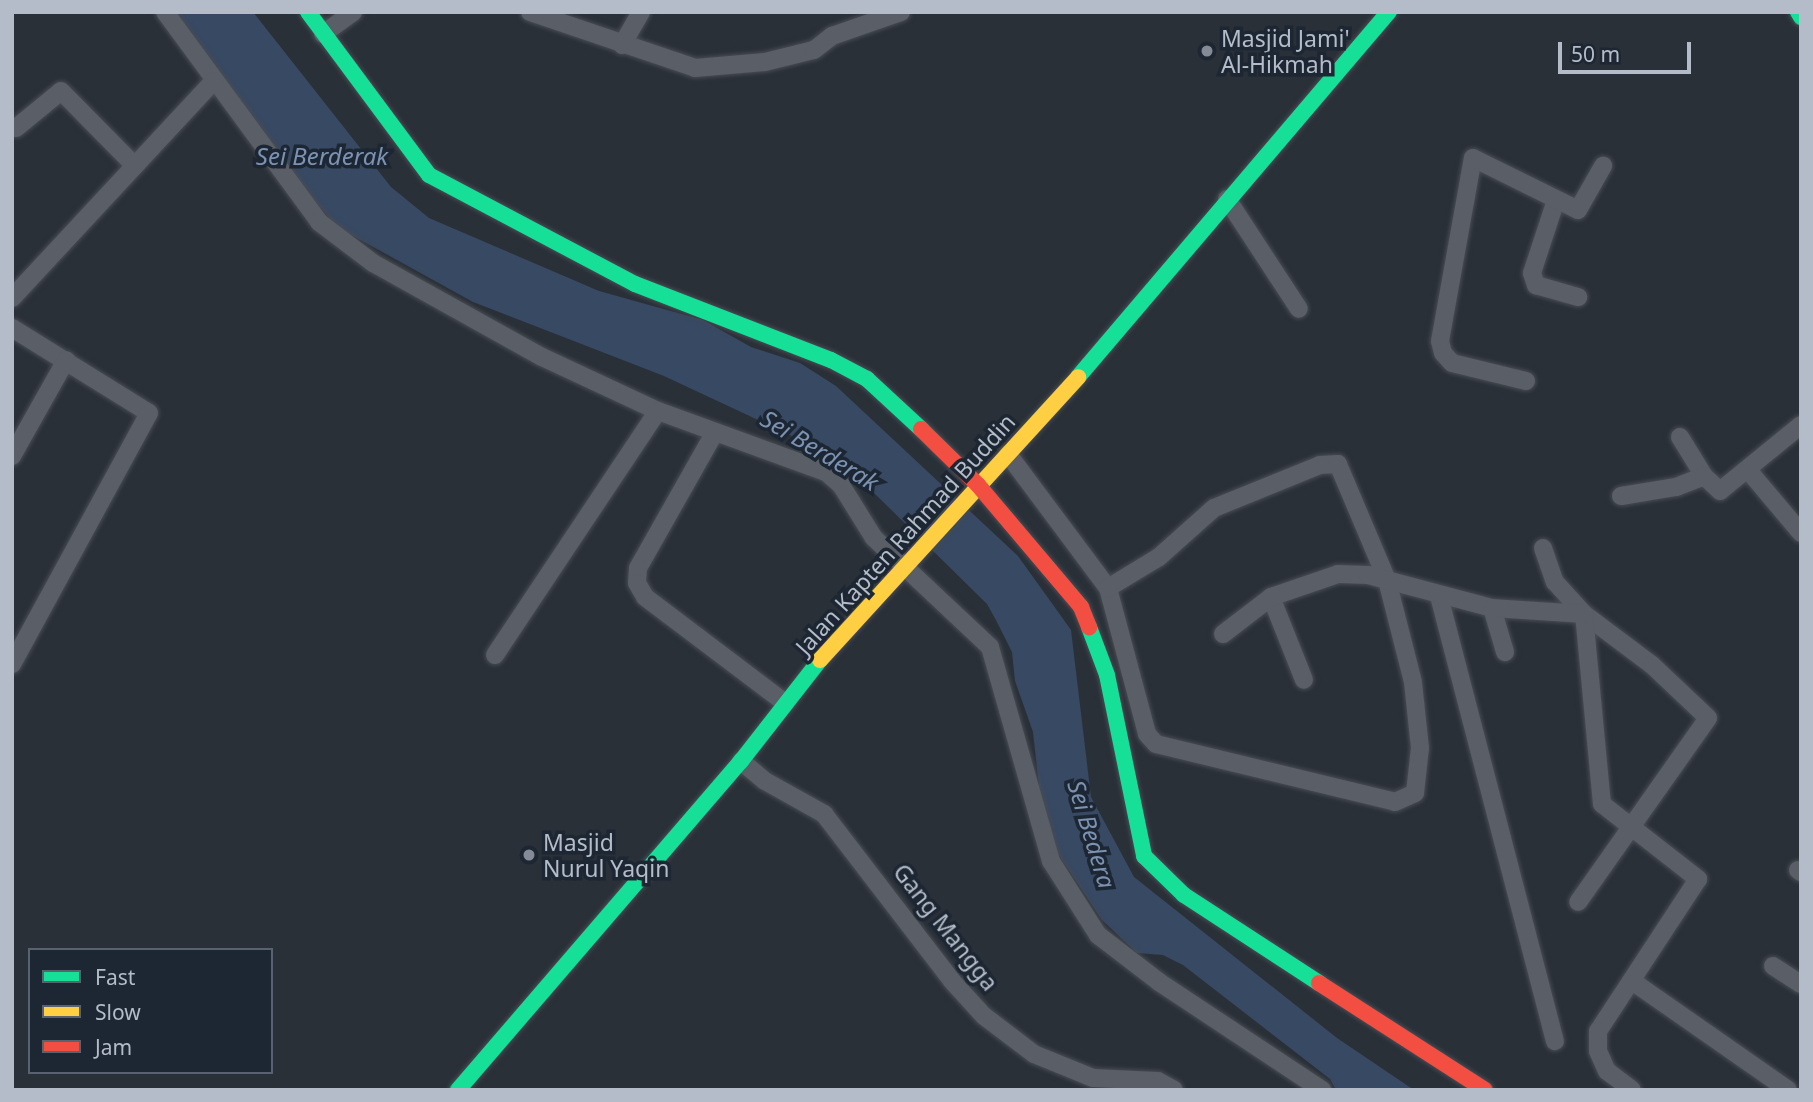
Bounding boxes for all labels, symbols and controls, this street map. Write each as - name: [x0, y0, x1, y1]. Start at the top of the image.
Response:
- place label: Masjid Jami' Al-Hikmah: [1221, 24, 1350, 78]
- scale bar: [1561, 28, 1694, 72]
- text: 50 m: [1571, 40, 1620, 68]
- marker: Masjid Jami' Al-Hikmah: [1199, 43, 1215, 59]
- water label: Sei Berderak: [256, 142, 388, 170]
- water label: Sei Berderak: [756, 404, 884, 496]
- street label: Jalan Kapten Rahmad Buddin: [790, 408, 1020, 660]
- water label: Sei Bedera: [1062, 776, 1122, 892]
- place label: Masjid Nurul Yaqin: [543, 828, 669, 882]
- marker: Masjid Nurul Yaqin: [521, 847, 537, 863]
- street label: Gang Mangga: [888, 858, 1004, 996]
- legend: [28, 948, 273, 1074]
- text: Fast: [95, 963, 135, 991]
- text: Slow: [95, 998, 141, 1026]
- text: Jam: [95, 1033, 132, 1061]

